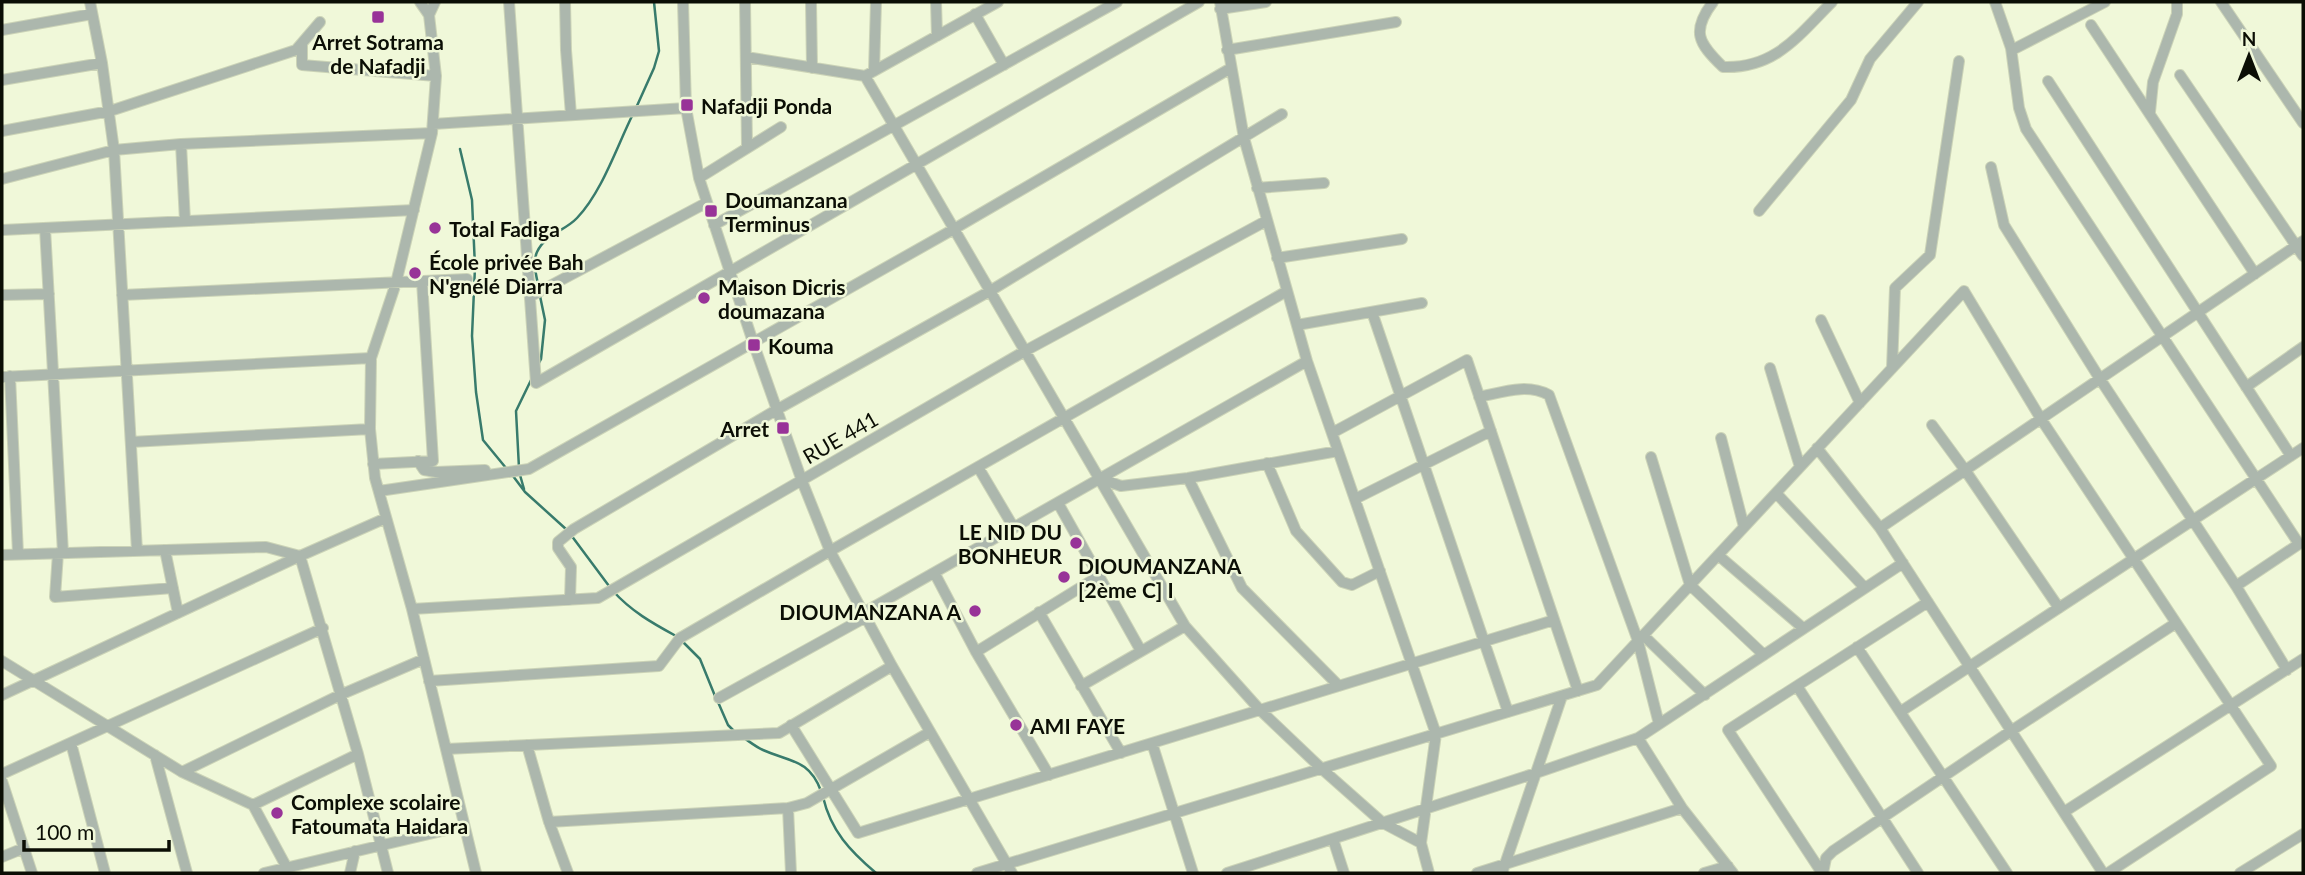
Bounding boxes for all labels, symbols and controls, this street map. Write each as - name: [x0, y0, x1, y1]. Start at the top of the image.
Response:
- marker: Arret Sotrama de Nafadji: [370, 9, 386, 25]
- north arrow: [2214, 21, 2284, 91]
- text: N: [2242, 27, 2256, 50]
- place label: Arret Sotrama de Nafadji: [311, 29, 444, 78]
- place label: Nafadji Ponda: [701, 93, 832, 118]
- marker: Nafadji Ponda: [679, 97, 695, 113]
- place label: Doumanzana Terminus: [725, 187, 848, 236]
- marker: Doumanzana Terminus: [703, 203, 719, 219]
- place label: Total Fadiga: [449, 216, 560, 241]
- marker: Total Fadiga: [427, 220, 443, 236]
- place label: École privée Bah N'gnélé Diarra: [429, 249, 584, 298]
- marker: École privée Bah N'gnélé Diarra: [407, 265, 423, 281]
- place label: Maison Dicris doumazana: [718, 274, 845, 323]
- marker: Maison Dicris doumazana: [696, 290, 712, 306]
- place label: Kouma: [768, 333, 834, 358]
- marker: Kouma: [746, 337, 762, 353]
- street label: RUE 441: [798, 406, 882, 468]
- place label: Arret: [719, 416, 769, 441]
- marker: Arret: [775, 420, 791, 436]
- place label: LE NID DU BONHEUR: [958, 519, 1062, 568]
- marker: LE NID DU BONHEUR: [1068, 535, 1084, 551]
- place label: DIOUMANZANA [2ème C] I: [1078, 553, 1242, 602]
- marker: DIOUMANZANA [2ème C] I: [1056, 569, 1072, 585]
- place label: DIOUMANZANA A: [779, 599, 961, 624]
- marker: DIOUMANZANA A: [967, 603, 983, 619]
- place label: AMI FAYE: [1029, 713, 1125, 738]
- marker: AMI FAYE: [1008, 717, 1024, 733]
- place label: Complexe scolaire Fatoumata Haidara: [291, 789, 468, 838]
- marker: Complexe scolaire Fatoumata Haidara: [269, 805, 285, 821]
- scale bar: [24, 808, 170, 852]
- text: 100 m: [35, 819, 94, 844]

